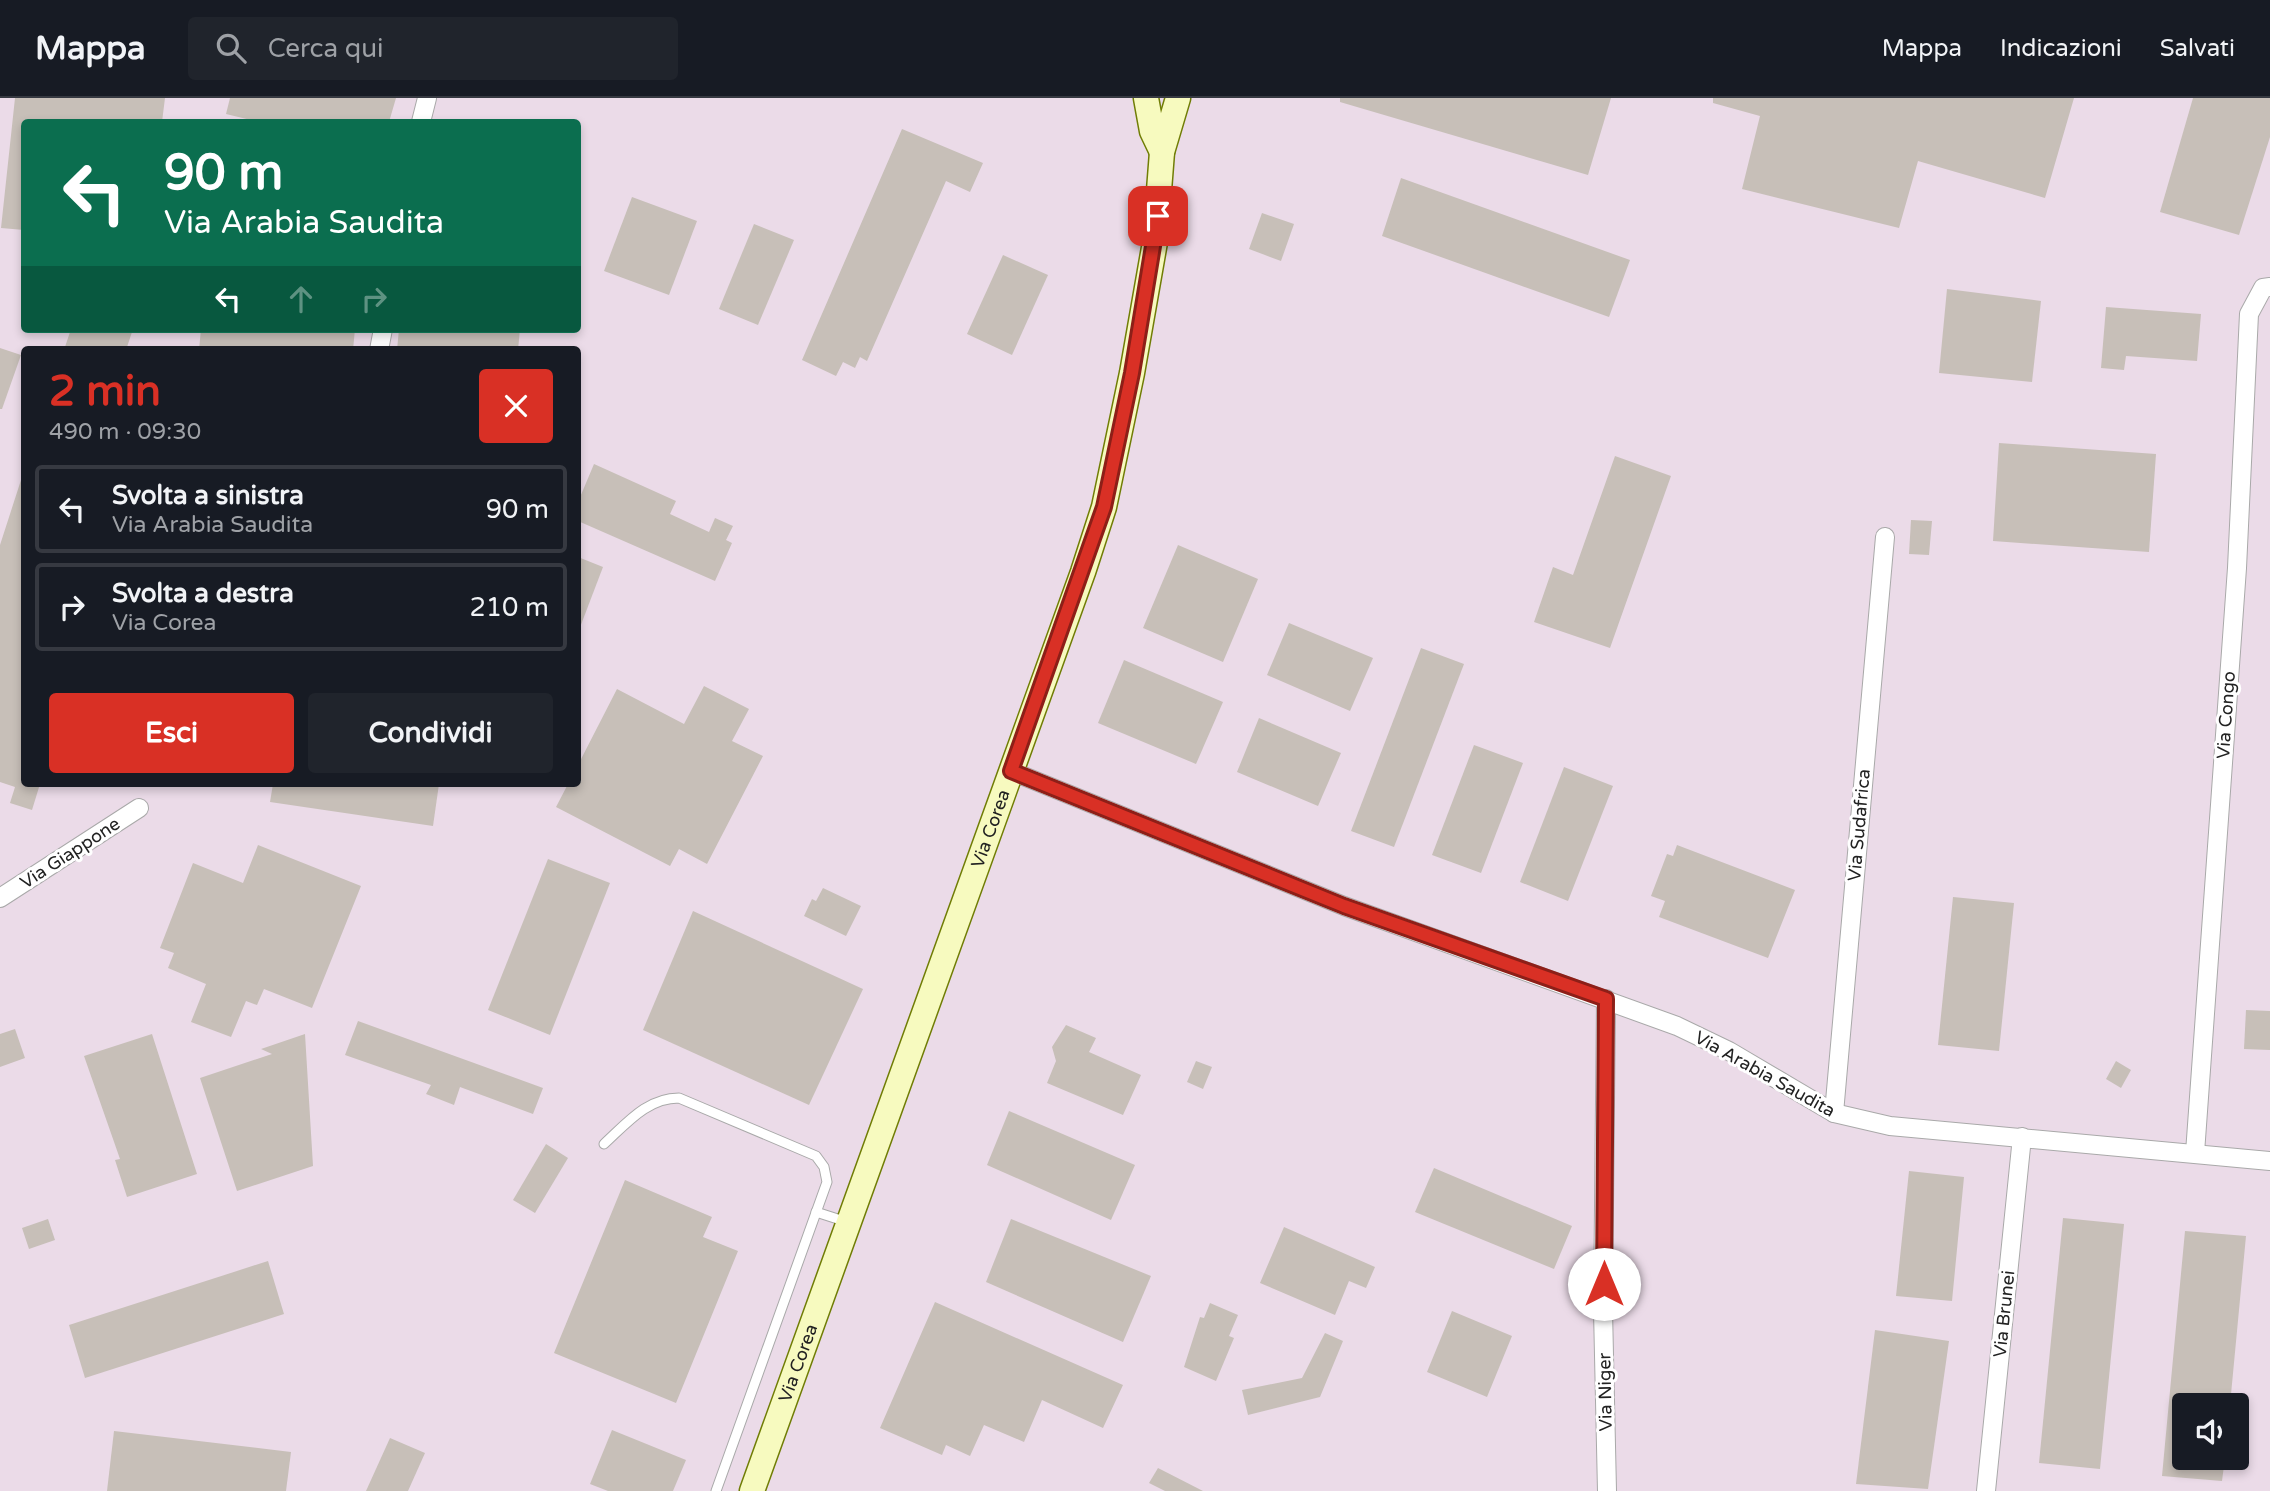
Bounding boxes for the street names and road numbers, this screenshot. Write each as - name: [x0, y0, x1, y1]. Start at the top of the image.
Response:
- street label: Via Congo: [2212, 670, 2240, 760]
- street label: Via Sudafrica: [1843, 768, 1875, 882]
- street label: Via Corea: [966, 786, 1015, 871]
- street label: Via Giappone: [16, 813, 124, 893]
- street label: Via Arabia Saudita: [1691, 1026, 1839, 1122]
- street label: Via Brunei: [1988, 1269, 2020, 1359]
- street label: Via Corea: [774, 1321, 822, 1405]
- street label: Via Niger: [1593, 1352, 1617, 1432]

